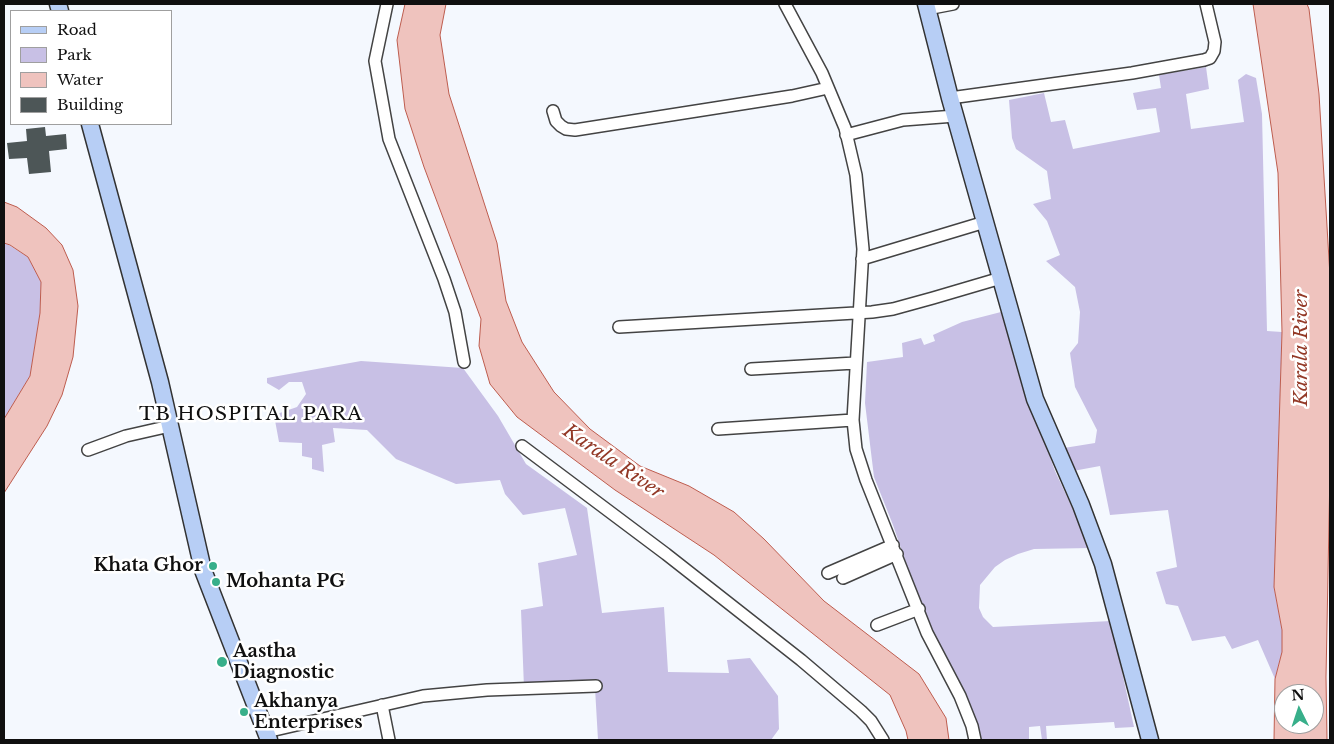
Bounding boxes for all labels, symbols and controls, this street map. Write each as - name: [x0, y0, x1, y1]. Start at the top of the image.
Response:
- legend: [10, 10, 172, 125]
- text: Road: [57, 20, 97, 39]
- text: Park: [57, 45, 92, 64]
- text: Water: [57, 70, 103, 89]
- text: Building: [57, 95, 123, 114]
- water label: Karala River: [1291, 290, 1313, 406]
- district label: TB HOSPITAL PARA: [137, 404, 365, 426]
- water label: Karala River: [558, 420, 668, 504]
- place label: Khata Ghor: [94, 555, 203, 577]
- marker: Khata Ghor: [207, 560, 219, 572]
- place label: Mohanta PG: [226, 571, 345, 593]
- marker: Mohanta PG: [210, 576, 222, 588]
- place label: Aastha Diagnostic: [233, 641, 334, 684]
- marker: Aastha Diagnostic: [215, 655, 229, 669]
- north arrow: [1274, 684, 1324, 734]
- text: N: [1291, 686, 1305, 704]
- place label: Akhanya Enterprises: [254, 691, 363, 734]
- marker: Akhanya Enterprises: [238, 706, 250, 718]

